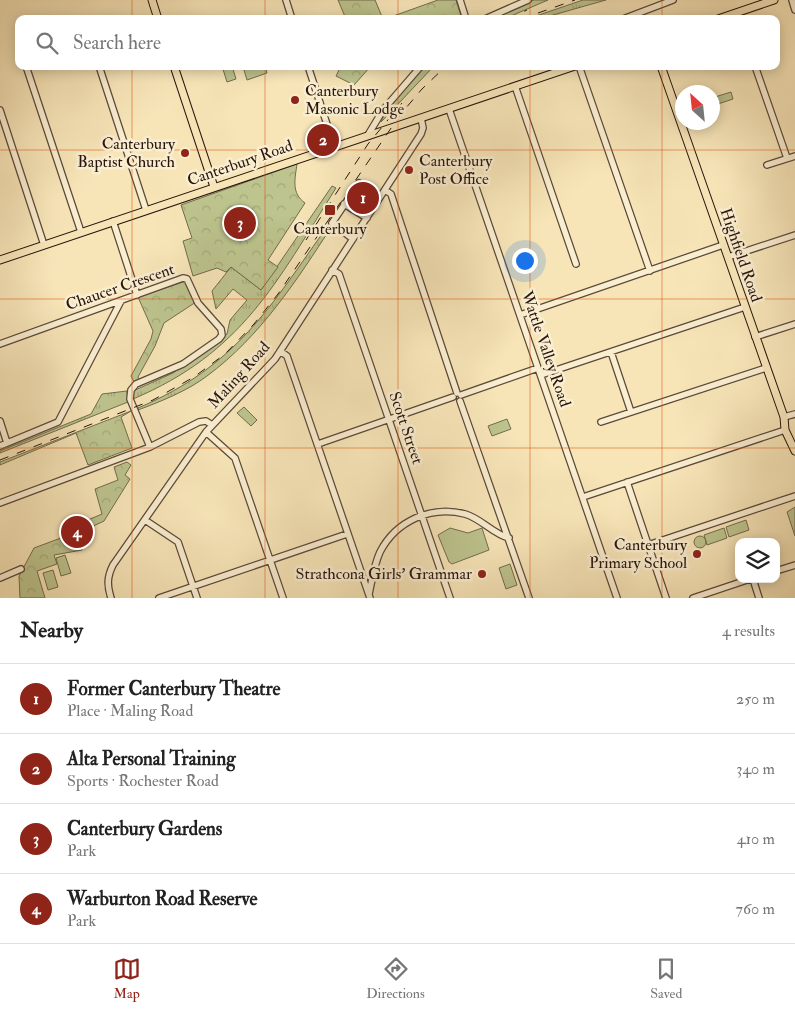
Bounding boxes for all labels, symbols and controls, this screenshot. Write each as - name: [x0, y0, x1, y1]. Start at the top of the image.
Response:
- search box: [15, 15, 780, 70]
- icon: search: [33, 29, 61, 57]
- text: Search here: [73, 31, 161, 55]
- place label: Canterbury Masonic Lodge: [305, 81, 405, 119]
- north arrow: [675, 85, 720, 130]
- marker: Canterbury Masonic Lodge: [289, 94, 301, 106]
- pin: 2: [307, 121, 339, 159]
- place label: Canterbury Baptist Church: [77, 134, 176, 173]
- street label: Canterbury Road: [185, 136, 295, 190]
- marker: Canterbury Baptist Church: [179, 147, 191, 159]
- place label: Canterbury Post Office: [419, 151, 493, 189]
- marker: Canterbury Post Office: [403, 164, 415, 176]
- pin: 1: [347, 179, 379, 217]
- marker: Canterbury: [323, 203, 337, 217]
- pin: 3: [224, 204, 256, 242]
- street label: Highfield Road: [716, 205, 766, 305]
- place label: Canterbury: [293, 219, 368, 239]
- your location: [512, 248, 538, 274]
- street label: Chaucer Crescent: [63, 259, 177, 315]
- street label: Wattle Valley Road: [516, 288, 575, 410]
- street label: Maling Road: [204, 337, 274, 413]
- street label: Scott Street: [384, 389, 428, 467]
- pin: 4: [61, 513, 93, 551]
- place label: Canterbury Primary School: [589, 535, 688, 573]
- map controls: [735, 538, 780, 583]
- button: layers: [735, 538, 780, 583]
- marker: Canterbury Primary School: [691, 548, 703, 560]
- place label: Strathcona Girls' Grammar: [296, 564, 472, 584]
- marker: Strathcona Girls' Grammar: [476, 568, 488, 580]
- text: Nearby: [20, 617, 83, 644]
- text: 4 results: [722, 621, 775, 641]
- text: Former Canterbury Theatre: [67, 677, 280, 701]
- text: 1: [33, 689, 39, 709]
- text: 250 m: [736, 689, 775, 709]
- text: Place · Maling Road: [67, 701, 193, 721]
- text: Alta Personal Training: [67, 747, 236, 771]
- text: 2: [32, 759, 40, 779]
- text: 340 m: [736, 759, 775, 779]
- text: Sports · Rochester Road: [67, 771, 219, 791]
- text: Canterbury Gardens: [67, 817, 222, 841]
- text: 3: [33, 829, 39, 849]
- text: 410 m: [737, 829, 775, 849]
- text: Park: [67, 841, 96, 861]
- text: Warburton Road Reserve: [67, 887, 258, 911]
- text: 4: [32, 899, 40, 919]
- text: 760 m: [736, 899, 775, 919]
- text: Park: [67, 911, 96, 931]
- tab: Map: [113, 955, 141, 1002]
- tab: Directions: [366, 955, 425, 1002]
- tab: Saved: [650, 955, 682, 1002]

